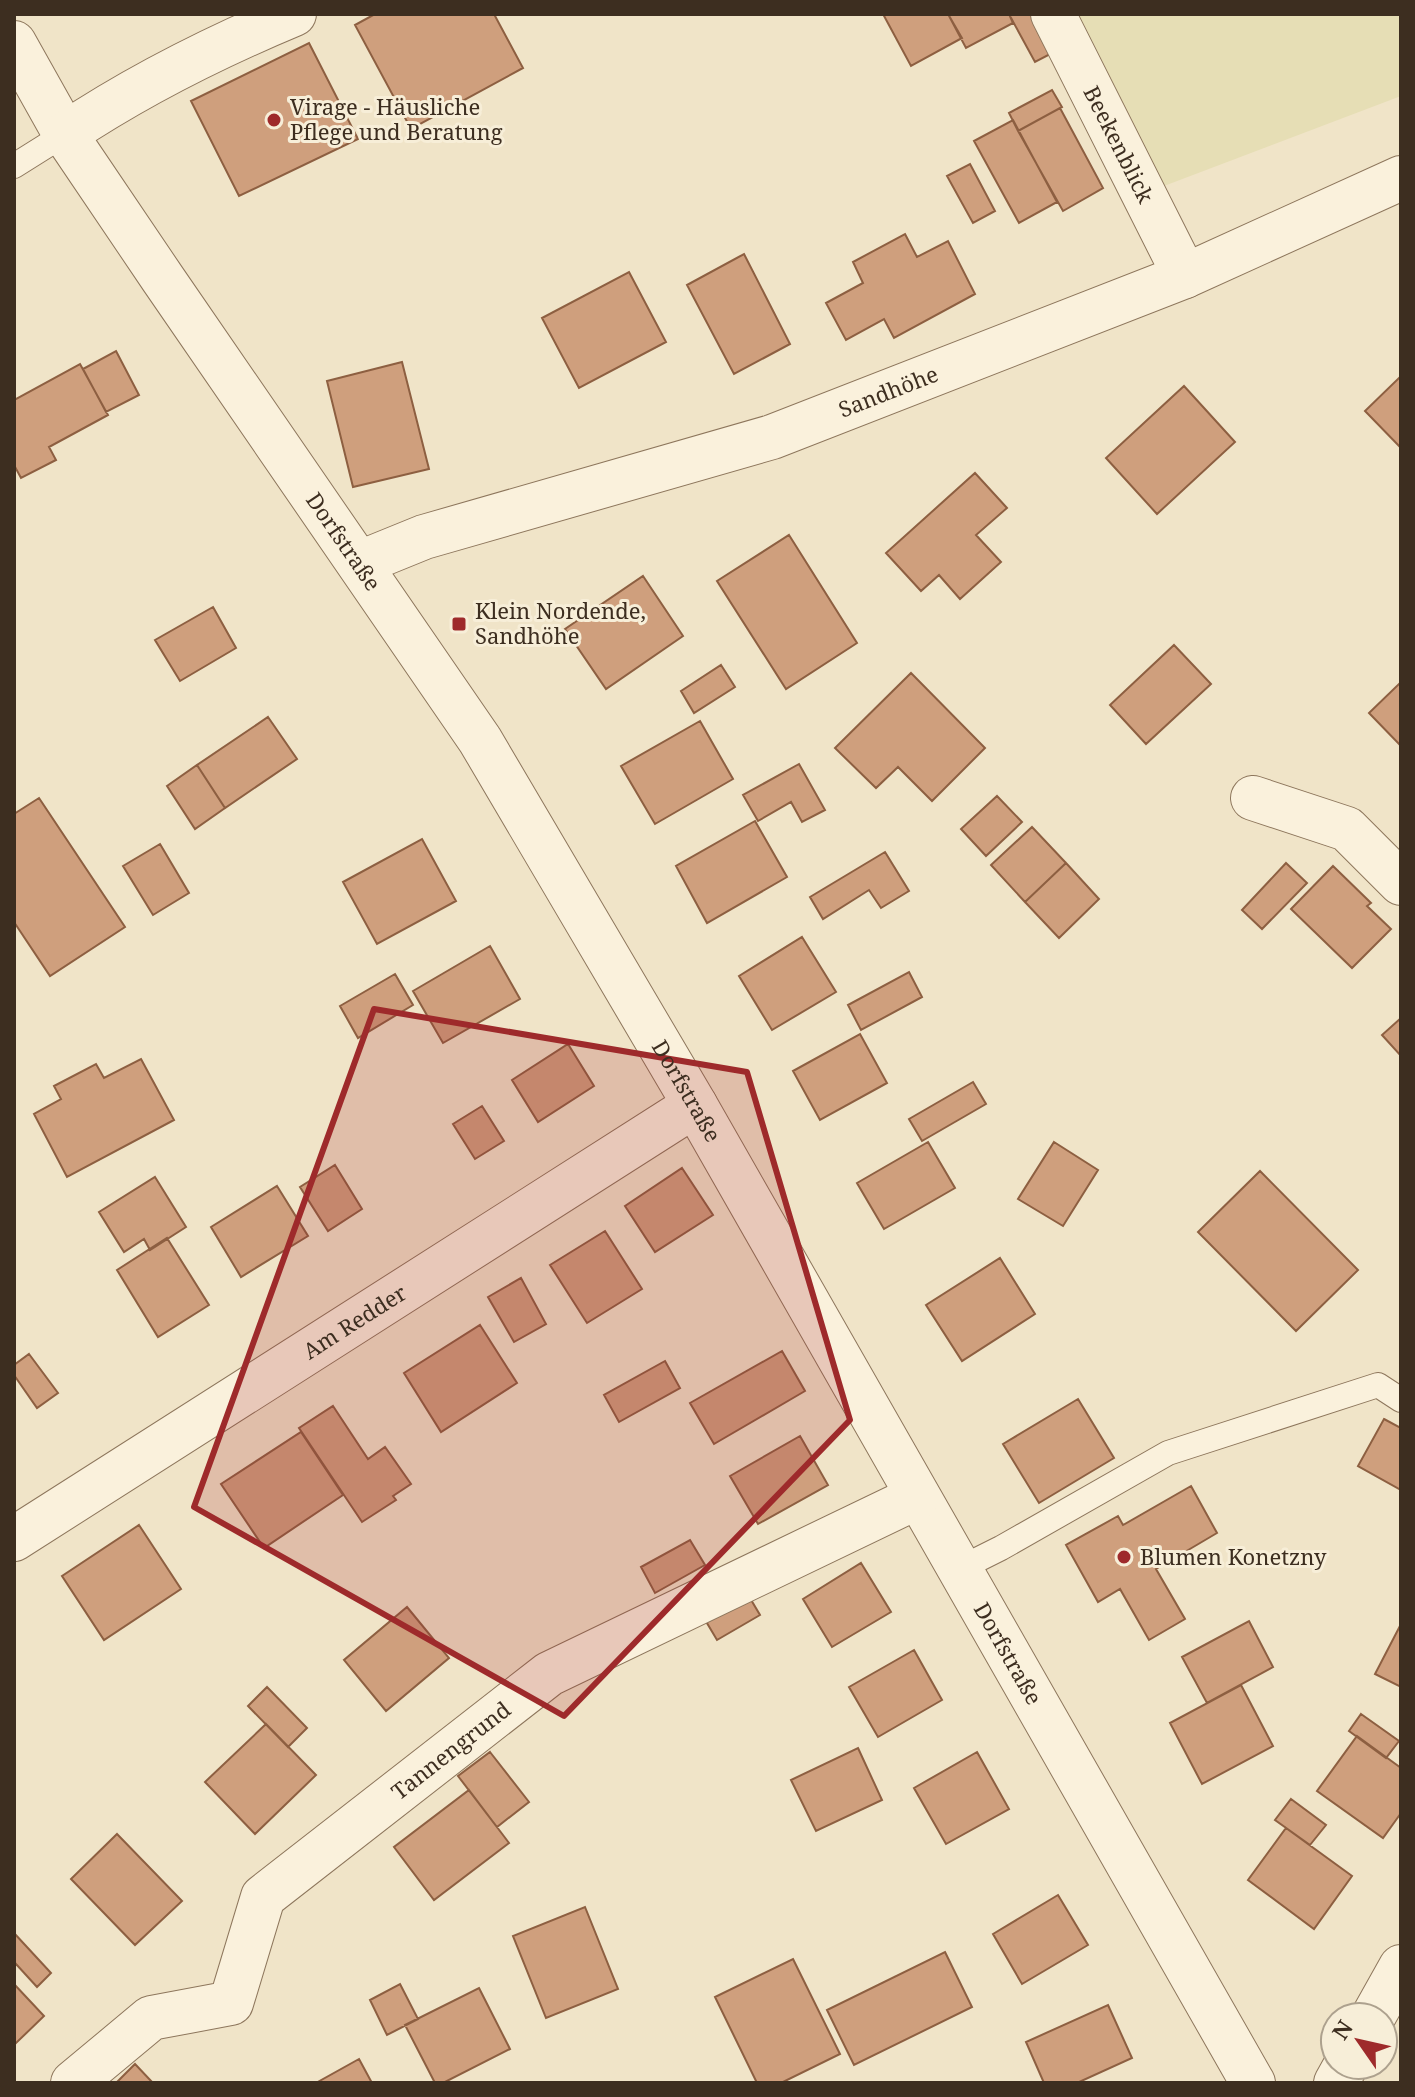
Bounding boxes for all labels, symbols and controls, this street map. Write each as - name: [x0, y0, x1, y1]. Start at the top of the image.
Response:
- street label: Beekenblick: [1078, 80, 1162, 208]
- place label: Virage - Häusliche Pflege und Beratung: [290, 91, 503, 146]
- marker: Virage - Häusliche Pflege und Beratung: [265, 111, 283, 129]
- street label: Sandhöhe: [834, 358, 942, 424]
- street label: Dorfstraße: [300, 486, 389, 596]
- place label: Klein Nordende, Sandhöhe: [475, 595, 646, 650]
- marker: Klein Nordende, Sandhöhe: [450, 615, 468, 633]
- street label: Dorfstraße: [646, 1034, 729, 1147]
- street label: Am Redder: [297, 1276, 412, 1365]
- place label: Blumen Konetzny: [1140, 1541, 1327, 1571]
- marker: Blumen Konetzny: [1115, 1548, 1133, 1566]
- street label: Dorfstraße: [968, 1596, 1050, 1710]
- street label: Tannengrund: [385, 1693, 517, 1806]
- north arrow: [1319, 2001, 1399, 2081]
- text: N: [1324, 2014, 1359, 2045]

